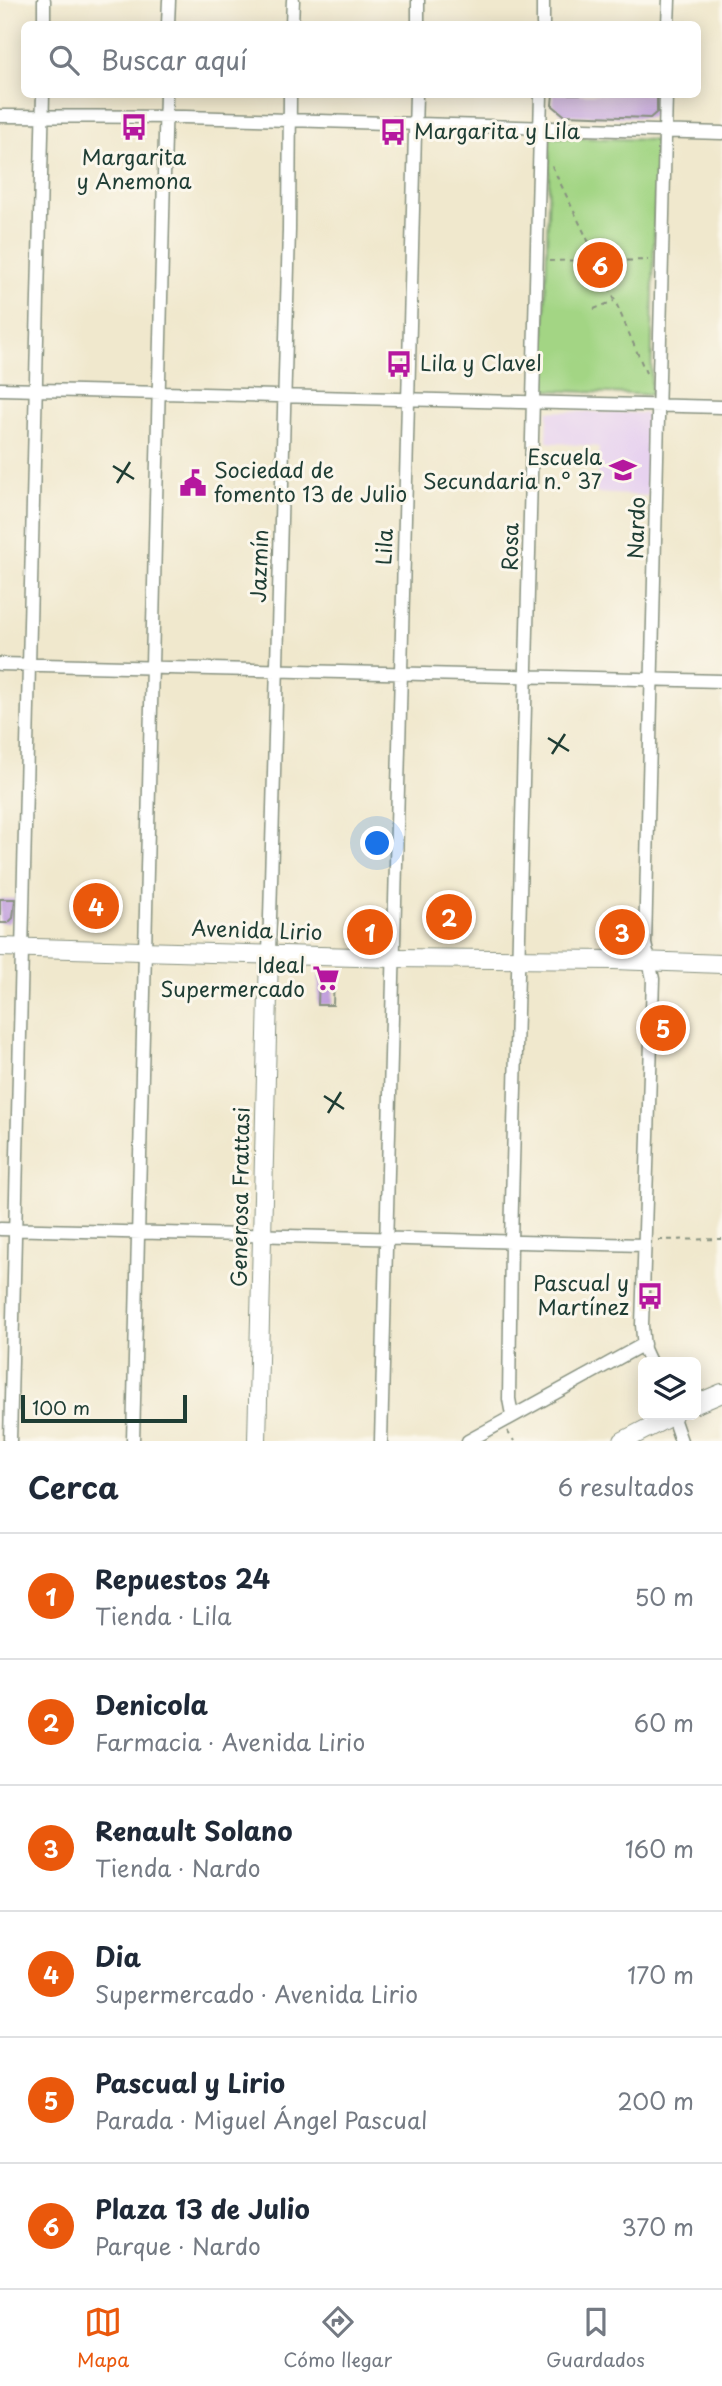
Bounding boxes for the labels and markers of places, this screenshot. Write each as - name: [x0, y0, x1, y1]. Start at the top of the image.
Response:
- bus stop icon: Margarita y Anemona: [119, 112, 149, 142]
- place label: Margarita y Lila: [414, 114, 581, 146]
- bus stop icon: Margarita y Lila: [378, 117, 408, 147]
- place label: Margarita y Anemona: [76, 140, 192, 196]
- pin: 6: [577, 239, 623, 291]
- place label: Lila y Clavel: [420, 346, 542, 378]
- bus stop icon: Lila y Clavel: [384, 349, 414, 379]
- place label: Escuela Secundaria n.° 37: [423, 440, 602, 496]
- place label: Sociedad de fomento 13 de Julio: [214, 453, 407, 509]
- school or university icon: Escuela Secundaria n.° 37: [608, 455, 638, 485]
- public building icon: Sociedad de fomento 13 de Julio: [178, 468, 208, 498]
- pin: 4: [73, 880, 119, 932]
- pin: 2: [426, 891, 472, 943]
- pin: 1: [347, 906, 393, 958]
- pin: 3: [599, 906, 645, 958]
- place label: Ideal Supermercado: [160, 948, 305, 1004]
- supermarket icon: Ideal Supermercado: [311, 963, 341, 993]
- pin: 5: [640, 1002, 686, 1054]
- place label: Pascual y Martínez: [533, 1266, 629, 1322]
- bus stop icon: Pascual y Martínez: [635, 1281, 665, 1311]

